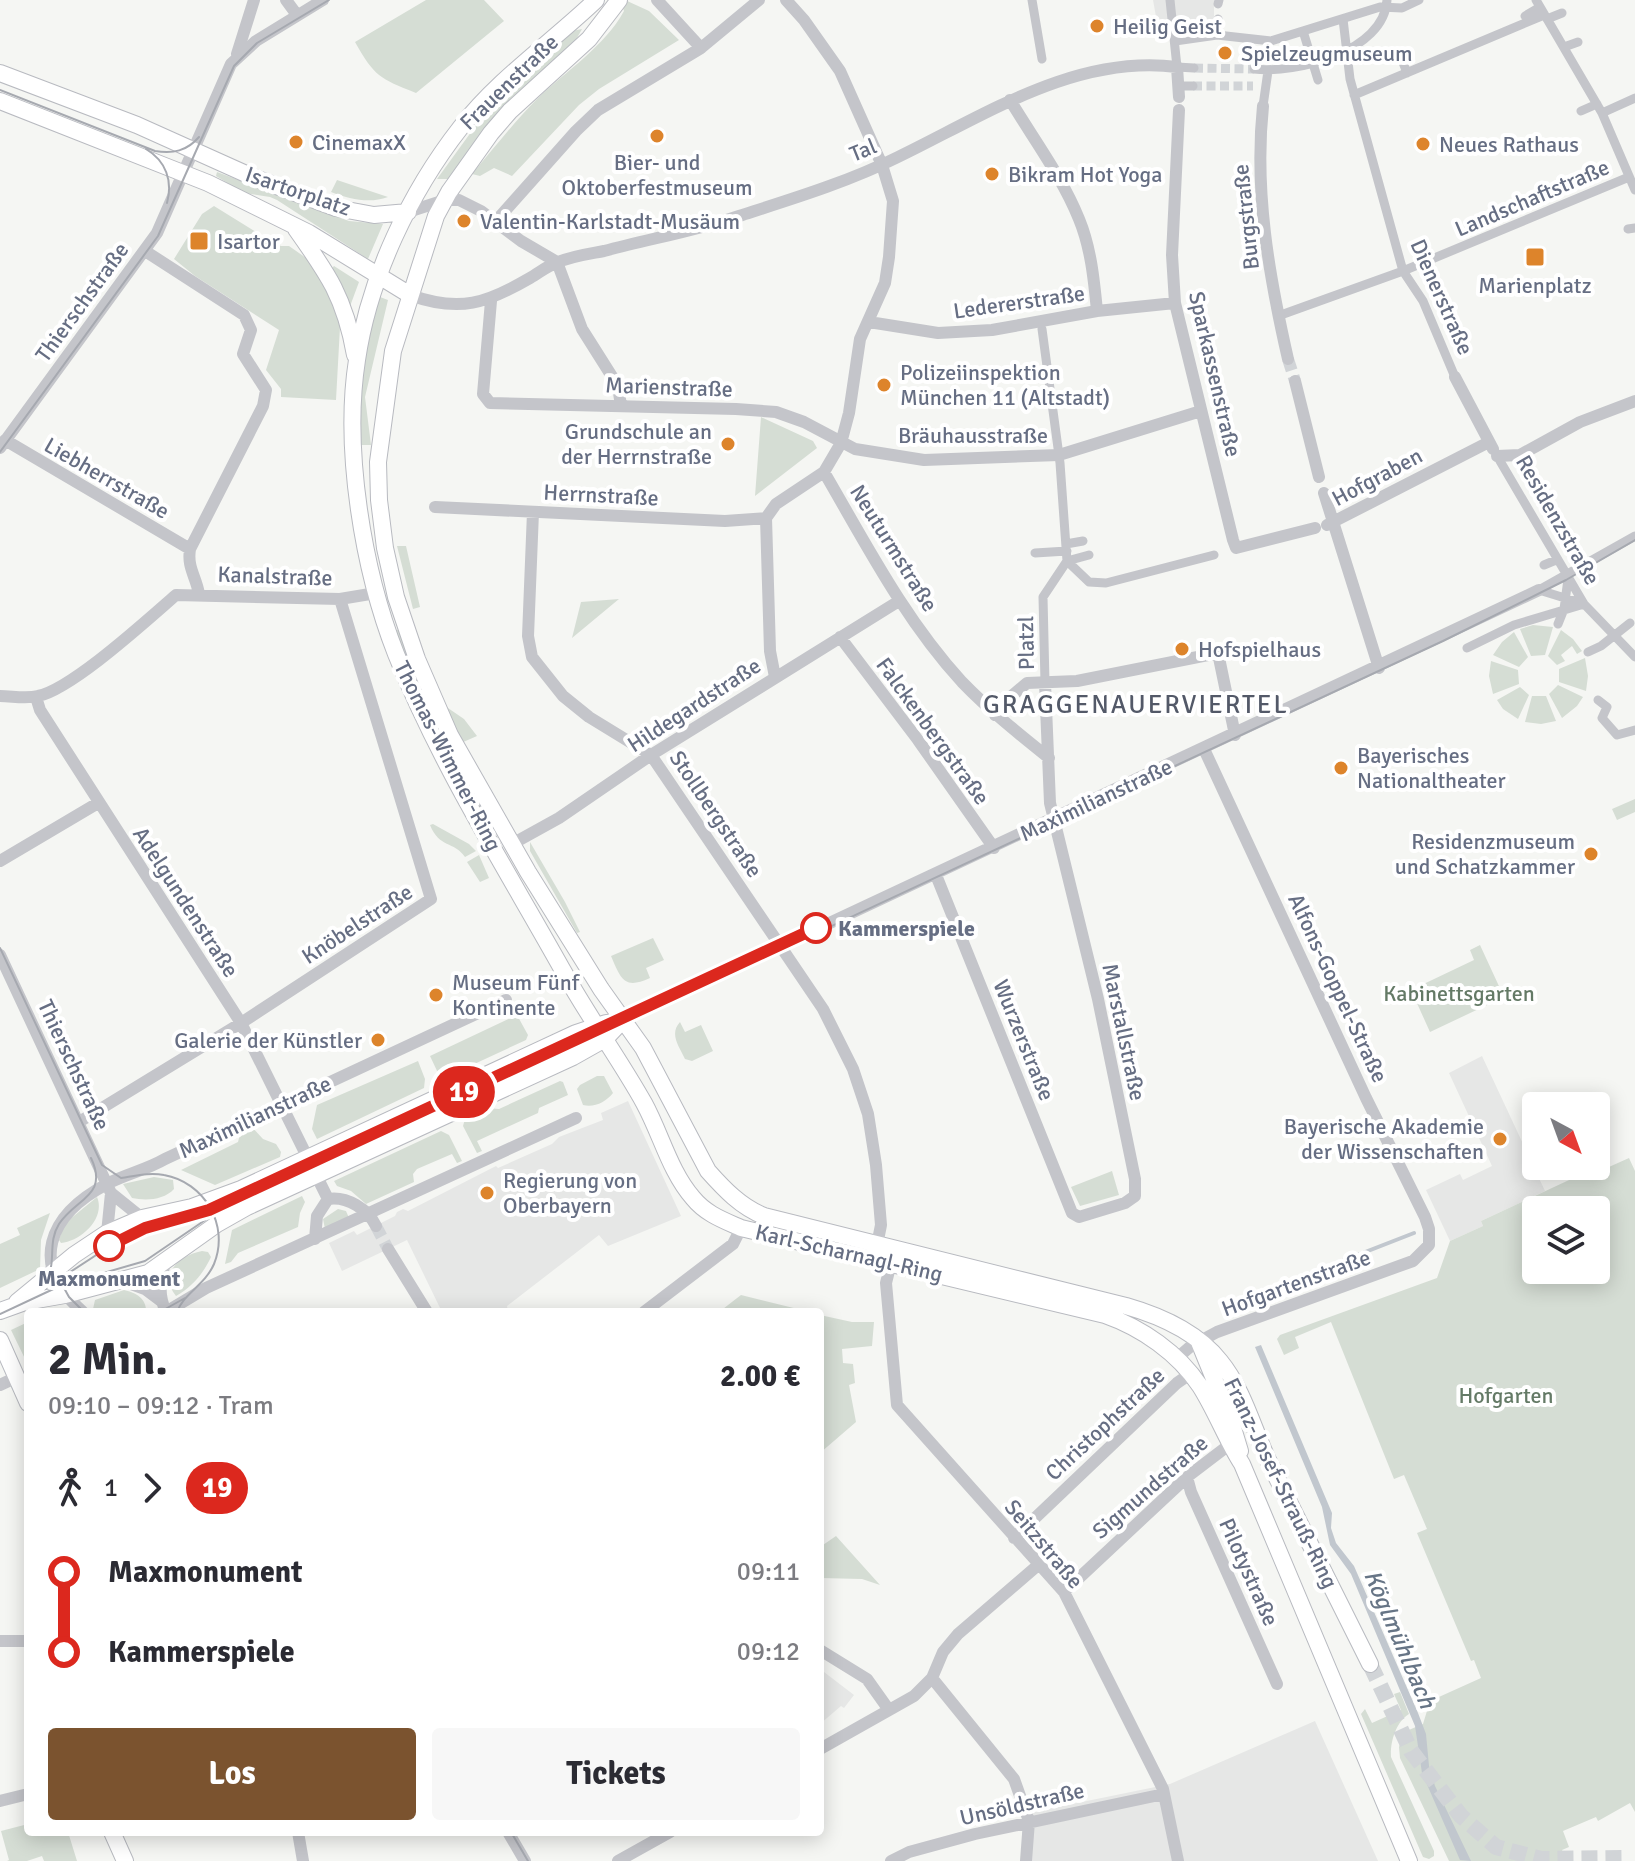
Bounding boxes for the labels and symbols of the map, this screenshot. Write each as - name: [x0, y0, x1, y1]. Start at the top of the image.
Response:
- place label: Heilig Geist: [1113, 13, 1222, 40]
- marker: Heilig Geist: [1088, 17, 1106, 35]
- street label: Frauenstraße: [454, 28, 564, 136]
- place label: Spielzeugmuseum: [1241, 40, 1413, 67]
- marker: Spielzeugmuseum: [1216, 44, 1234, 62]
- marker: Bier- und Oktoberfestmuseum: [648, 127, 666, 145]
- place label: CinemaxX: [312, 129, 406, 156]
- place label: Neues Rathaus: [1439, 131, 1579, 158]
- street label: Tal: [846, 132, 880, 168]
- marker: CinemaxX: [287, 133, 305, 151]
- marker: Neues Rathaus: [1414, 135, 1432, 153]
- place label: Bier- und Oktoberfestmuseum: [561, 149, 753, 201]
- street label: Landschaftstraße: [1451, 153, 1613, 243]
- street label: Isartorplatz: [242, 160, 354, 222]
- place label: Bikram Hot Yoga: [1008, 161, 1162, 188]
- street label: Burgstraße: [1227, 163, 1265, 271]
- marker: Bikram Hot Yoga: [983, 165, 1001, 183]
- place label: Valentin-Karlstadt-Musäum: [480, 208, 740, 235]
- marker: Valentin-Karlstadt-Musäum: [455, 212, 473, 230]
- place label: Isartor: [217, 228, 280, 255]
- marker: Isartor: [188, 230, 210, 252]
- street label: Dienerstraße: [1405, 235, 1479, 359]
- street label: Thierschstraße: [30, 237, 134, 367]
- marker: Marienplatz: [1524, 246, 1546, 268]
- place label: Marienplatz: [1478, 272, 1592, 299]
- street label: Ledererstraße: [951, 279, 1087, 325]
- street label: Sparkassenstraße: [1183, 289, 1247, 459]
- place label: Polizeiinspektion München 11 (Altstadt): [900, 359, 1110, 411]
- street label: Marienstraße: [605, 371, 733, 403]
- marker: Polizeiinspektion München 11 (Altstadt): [875, 376, 893, 394]
- place label: Grundschule an der Herrnstraße: [561, 418, 712, 470]
- street label: Bräuhausstraße: [898, 422, 1048, 449]
- street label: Liebherrstraße: [40, 431, 174, 525]
- marker: Grundschule an der Herrnstraße: [719, 435, 737, 453]
- street label: Hofgraben: [1327, 442, 1427, 512]
- street label: Residenzstraße: [1510, 450, 1606, 590]
- street label: Herrnstraße: [543, 479, 659, 511]
- street label: Neuturmstraße: [844, 480, 944, 616]
- street label: Kanalstraße: [217, 560, 333, 592]
- street label: Platzl: [1012, 616, 1040, 670]
- place label: Hofspielhaus: [1198, 636, 1321, 663]
- marker: Hofspielhaus: [1173, 640, 1191, 658]
- street label: Hildegardstraße: [622, 652, 766, 758]
- street label: Falckenbergstraße: [871, 652, 995, 810]
- street label: Thomas-Wimmer-Ring: [388, 656, 508, 856]
- district label: GRAGGENAUERVIERTEL: [983, 689, 1289, 721]
- place label: Bayerisches Nationaltheater: [1357, 742, 1506, 794]
- street label: Stollbergstraße: [664, 745, 768, 883]
- street label: Maximilianstraße: [1015, 753, 1177, 847]
- marker: Bayerisches Nationaltheater: [1332, 759, 1350, 777]
- street label: Adelgundenstraße: [127, 822, 245, 982]
- place label: Residenzmuseum und Schatzkammer: [1395, 828, 1575, 880]
- marker: Residenzmuseum und Schatzkammer: [1582, 845, 1600, 863]
- street label: Knöbelstraße: [296, 878, 418, 970]
- street label: Alfons-Goppel-Straße: [1282, 889, 1394, 1087]
- marker: Kammerspiele: [801, 913, 831, 943]
- place label: Kammerspiele: [838, 915, 975, 942]
- street label: Marstallstraße: [1096, 961, 1152, 1103]
- place label: Museum Fünf Kontinente: [452, 969, 581, 1021]
- street label: Wurzerstraße: [987, 976, 1061, 1104]
- park label: Kabinettsgarten: [1383, 980, 1535, 1007]
- marker: Museum Fünf Kontinente: [427, 986, 445, 1004]
- street label: Thierschstraße: [32, 995, 116, 1135]
- place label: Galerie der Künstler: [174, 1027, 362, 1054]
- marker: Galerie der Künstler: [369, 1031, 387, 1049]
- line badge: 19: [428, 1066, 500, 1118]
- street label: Maximilianstraße: [174, 1070, 336, 1164]
- north arrow: [1522, 1092, 1610, 1180]
- place label: Bayerische Akademie der Wissenschaften: [1284, 1113, 1484, 1165]
- marker: Bayerische Akademie der Wissenschaften: [1491, 1130, 1509, 1148]
- place label: Regierung von Oberbayern: [503, 1167, 637, 1219]
- marker: Regierung von Oberbayern: [478, 1184, 496, 1202]
- street label: Karl-Scharnagl-Ring: [753, 1218, 945, 1288]
- marker: Maxmonument: [94, 1231, 124, 1261]
- street label: Hofgartenstraße: [1218, 1244, 1374, 1322]
- place label: Maxmonument: [38, 1265, 180, 1292]
- street label: Christophstraße: [1040, 1362, 1170, 1486]
- street label: Franz-Josef-Strauß-Ring: [1218, 1373, 1344, 1593]
- park label: Hofgarten: [1458, 1382, 1554, 1409]
- street label: Sigmundstraße: [1087, 1429, 1213, 1545]
- street label: Seitzstraße: [999, 1494, 1089, 1594]
- street label: Pilotystraße: [1213, 1514, 1285, 1630]
- water label: Köglmühlbach: [1357, 1565, 1443, 1714]
- street label: Unsöldstraße: [957, 1777, 1087, 1831]

